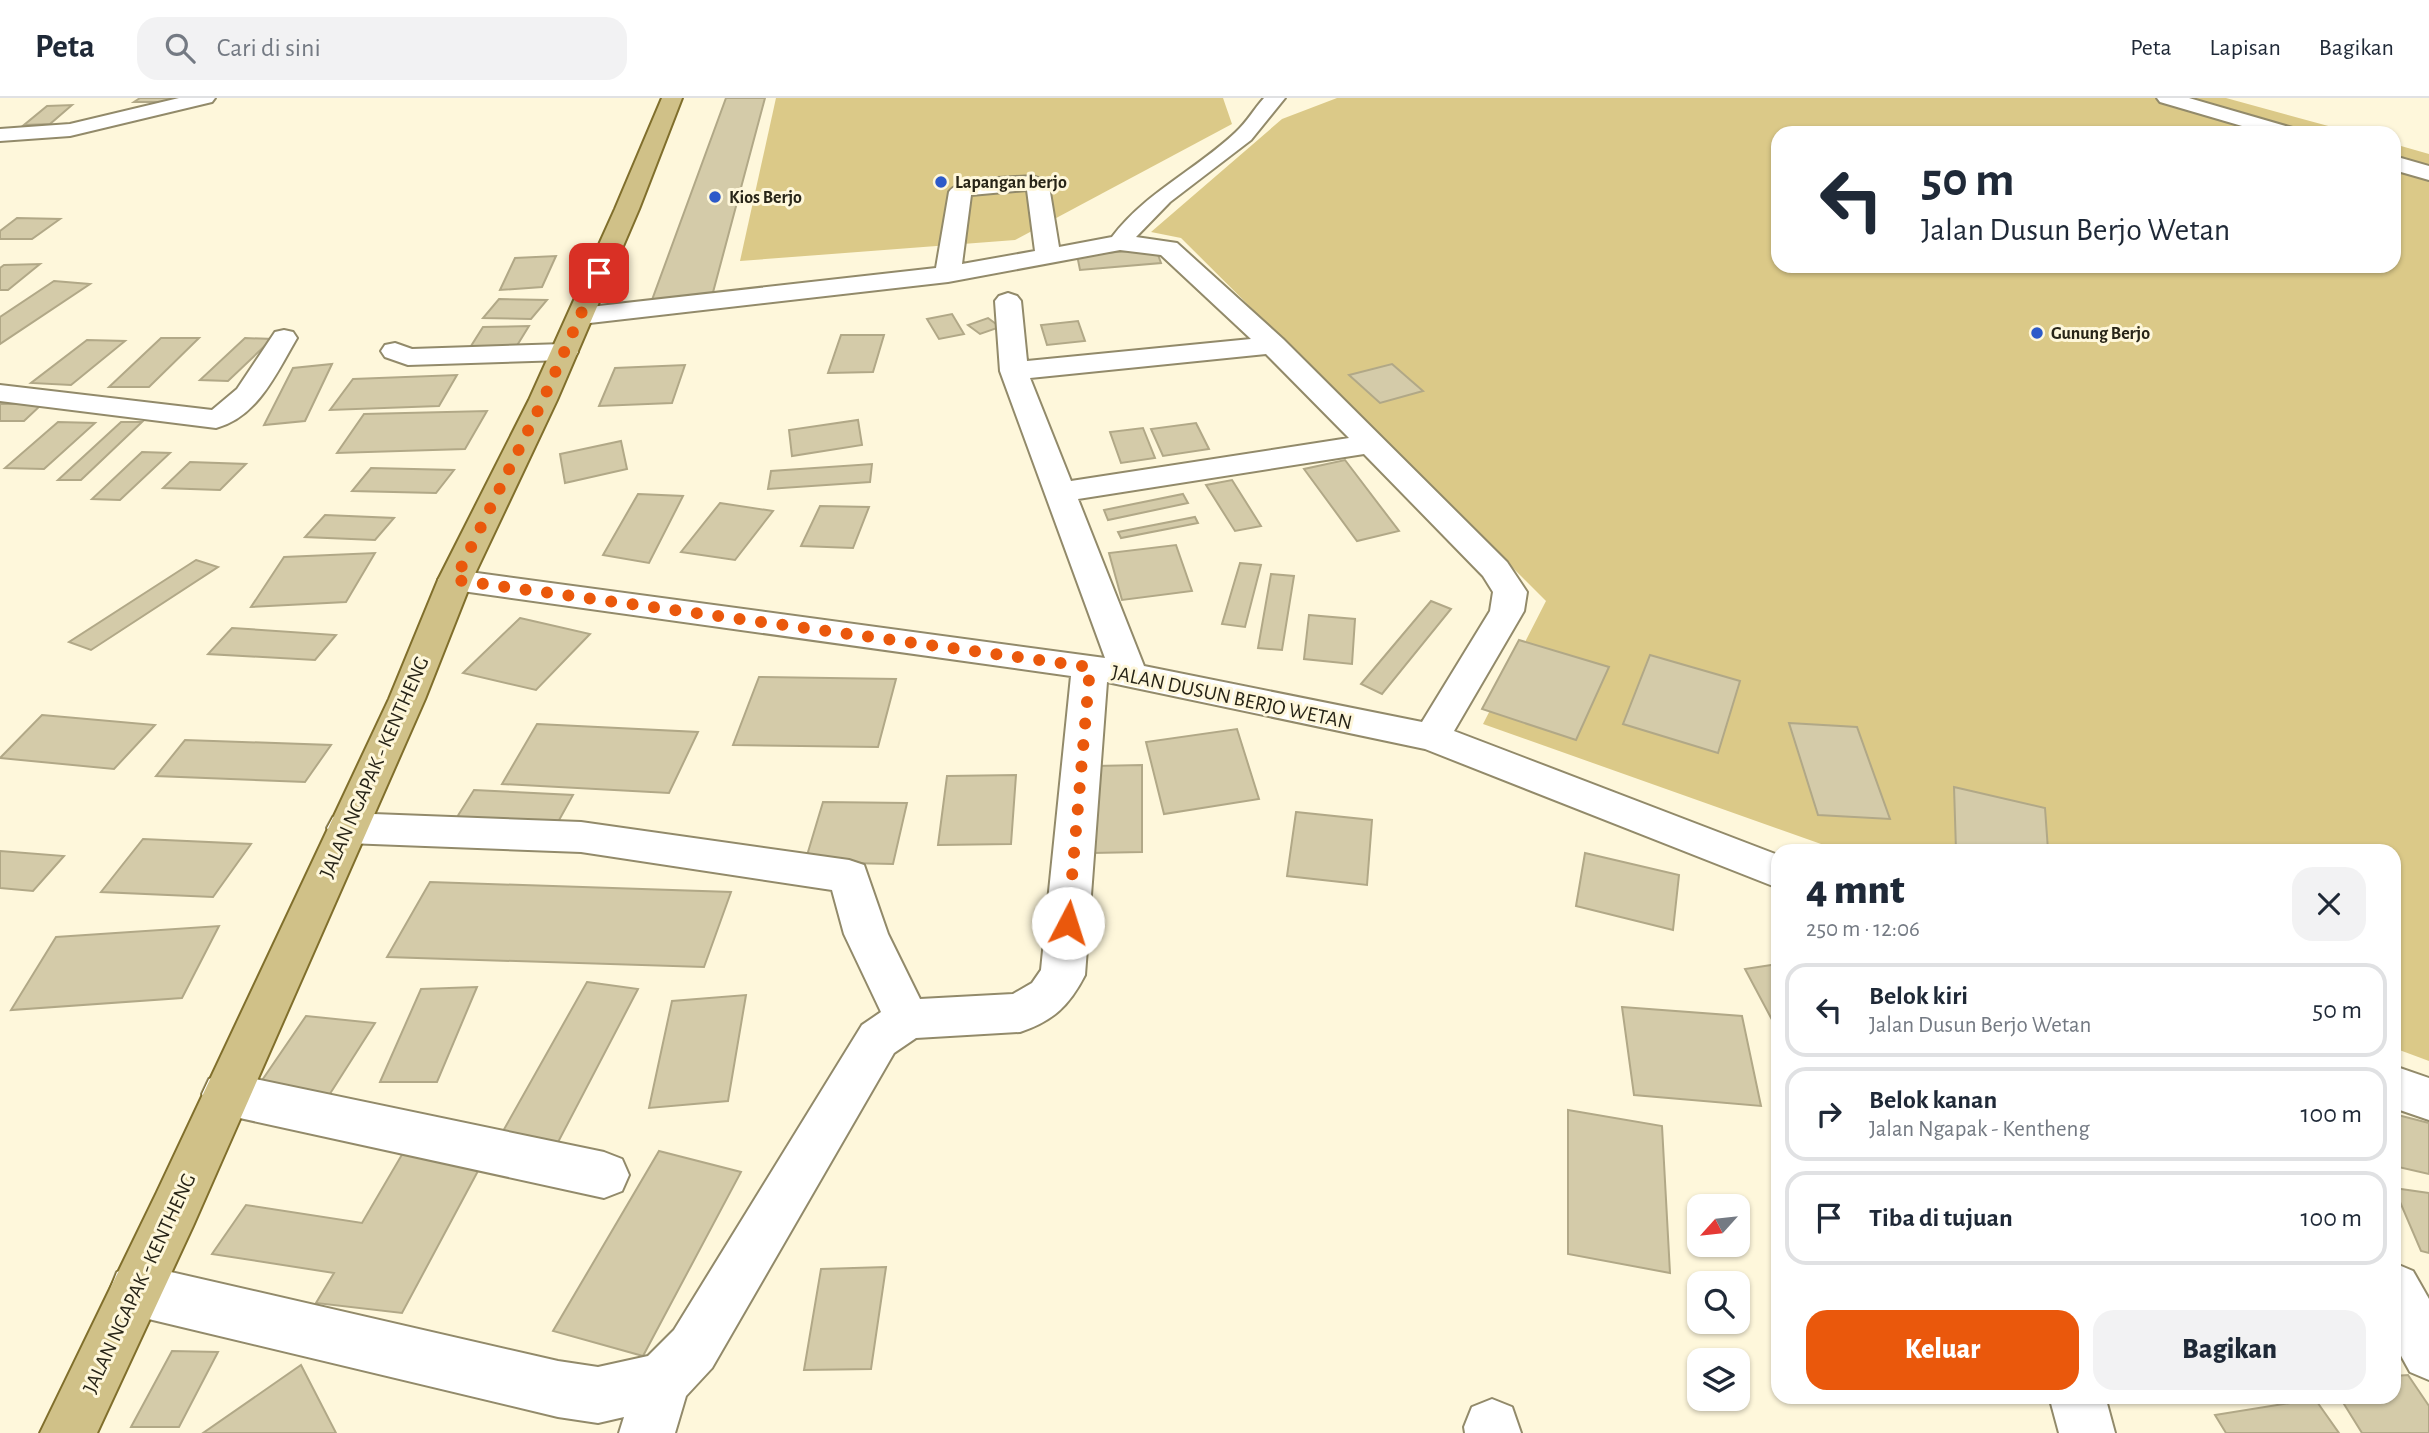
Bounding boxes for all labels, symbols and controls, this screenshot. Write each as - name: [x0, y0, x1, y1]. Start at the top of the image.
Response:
- search box: [137, 17, 627, 80]
- icon: search: [161, 29, 199, 67]
- text: Peta: [35, 31, 95, 64]
- text: Cari di sini: [217, 35, 321, 61]
- text: Peta: [2130, 36, 2172, 60]
- text: Lapisan: [2210, 36, 2281, 60]
- text: Bagikan: [2319, 36, 2394, 60]
- icon: left: [1806, 154, 1897, 245]
- text: 50 m: [1921, 156, 2015, 205]
- marker: Lapangan berjo: [933, 174, 949, 190]
- place label: Lapangan berjo: [955, 174, 1067, 192]
- marker: Kios Berjo: [707, 189, 723, 205]
- place label: Kios Berjo: [729, 189, 802, 207]
- text: Jalan Dusun Berjo Wetan: [1921, 214, 2230, 246]
- pin: [569, 243, 629, 303]
- icon: arrive: [580, 254, 618, 292]
- marker: Gunung Berjo: [2029, 325, 2045, 341]
- place label: Gunung Berjo: [2051, 325, 2150, 343]
- street label: JALAN NGAPAK - KENTHENG: [316, 653, 433, 881]
- street label: JALAN DUSUN BERJO WETAN: [1110, 662, 1354, 733]
- button: close: [2292, 867, 2366, 941]
- text: 4 mnt: [1806, 869, 1905, 911]
- position arrow: [1031, 886, 1105, 960]
- text: 250 m · 12:06: [1806, 918, 1920, 941]
- text: Belok kiri: [1869, 983, 1968, 1009]
- icon: left: [1810, 991, 1848, 1029]
- text: 50 m: [2312, 997, 2362, 1023]
- text: Jalan Dusun Berjo Wetan: [1869, 1014, 2091, 1037]
- text: Belok kanan: [1869, 1087, 1997, 1113]
- icon: right: [1810, 1095, 1848, 1133]
- text: 100 m: [2301, 1101, 2362, 1127]
- text: Jalan Ngapak - Kentheng: [1869, 1118, 2090, 1141]
- street label: JALAN NGAPAK - KENTHENG: [79, 1170, 200, 1396]
- north arrow: [1687, 1194, 1750, 1256]
- map controls: [1687, 1194, 1750, 1411]
- icon: arrive: [1810, 1199, 1848, 1237]
- text: Tiba di tujuan: [1869, 1205, 2013, 1231]
- text: 100 m: [2301, 1205, 2362, 1231]
- button: search: [1687, 1271, 1750, 1334]
- button: Keluar: [1806, 1310, 2079, 1390]
- button: Bagikan: [2093, 1310, 2366, 1390]
- button: layers: [1687, 1348, 1750, 1411]

